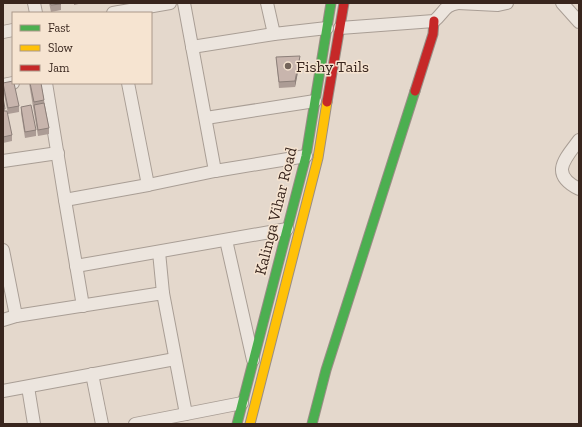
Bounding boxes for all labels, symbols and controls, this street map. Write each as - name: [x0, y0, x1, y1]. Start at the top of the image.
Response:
- legend: [12, 12, 152, 84]
- text: Fast: [48, 21, 71, 35]
- text: Slow: [48, 41, 74, 55]
- place label: Fishy Tails: [296, 57, 369, 76]
- text: Jam: [48, 61, 70, 75]
- marker: Fishy Tails: [283, 61, 293, 71]
- street label: Kalinga Vihar Road: [250, 145, 301, 277]

